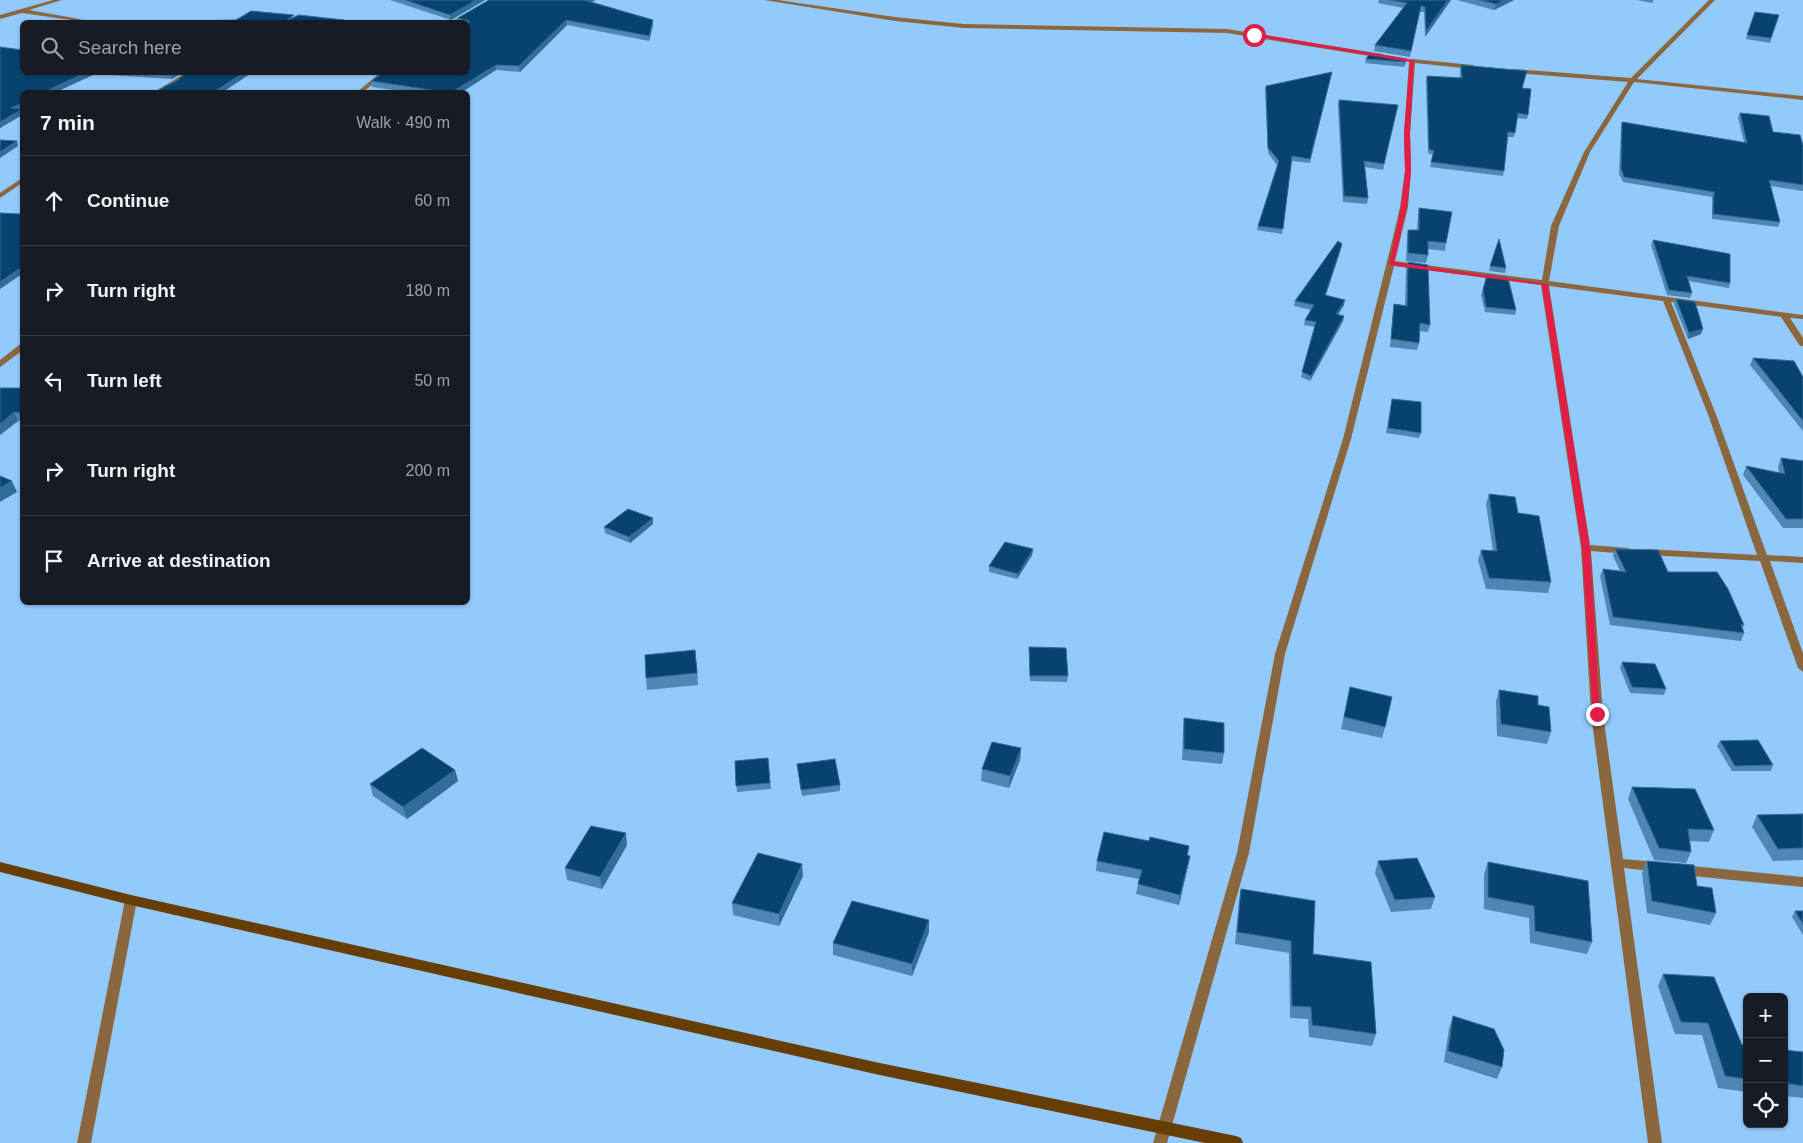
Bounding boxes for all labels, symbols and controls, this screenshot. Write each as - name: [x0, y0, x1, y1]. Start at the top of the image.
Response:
- search box: [20, 20, 470, 75]
- route start: [1243, 24, 1266, 47]
- icon: search: [38, 34, 66, 62]
- text: Search here: [78, 37, 182, 58]
- text: 7 min: [40, 111, 95, 134]
- text: Walk · 490 m: [356, 114, 450, 131]
- icon: ahead: [40, 187, 68, 215]
- text: Continue: [87, 190, 169, 211]
- text: 60 m: [414, 192, 450, 209]
- icon: right: [40, 277, 68, 305]
- text: Turn right: [87, 280, 175, 301]
- text: 180 m: [406, 282, 450, 299]
- icon: left: [40, 367, 68, 395]
- text: Turn left: [87, 370, 162, 391]
- text: 50 m: [414, 372, 450, 389]
- icon: right: [40, 457, 68, 485]
- text: Turn right: [87, 460, 175, 481]
- text: 200 m: [406, 462, 450, 479]
- icon: arrive: [40, 547, 68, 575]
- text: Arrive at destination: [87, 550, 271, 571]
- route end: [1586, 703, 1609, 726]
- map controls: [1743, 993, 1788, 1128]
- button: +: [1743, 993, 1788, 1038]
- button: −: [1743, 1038, 1788, 1083]
- button: locate: [1743, 1083, 1788, 1128]

